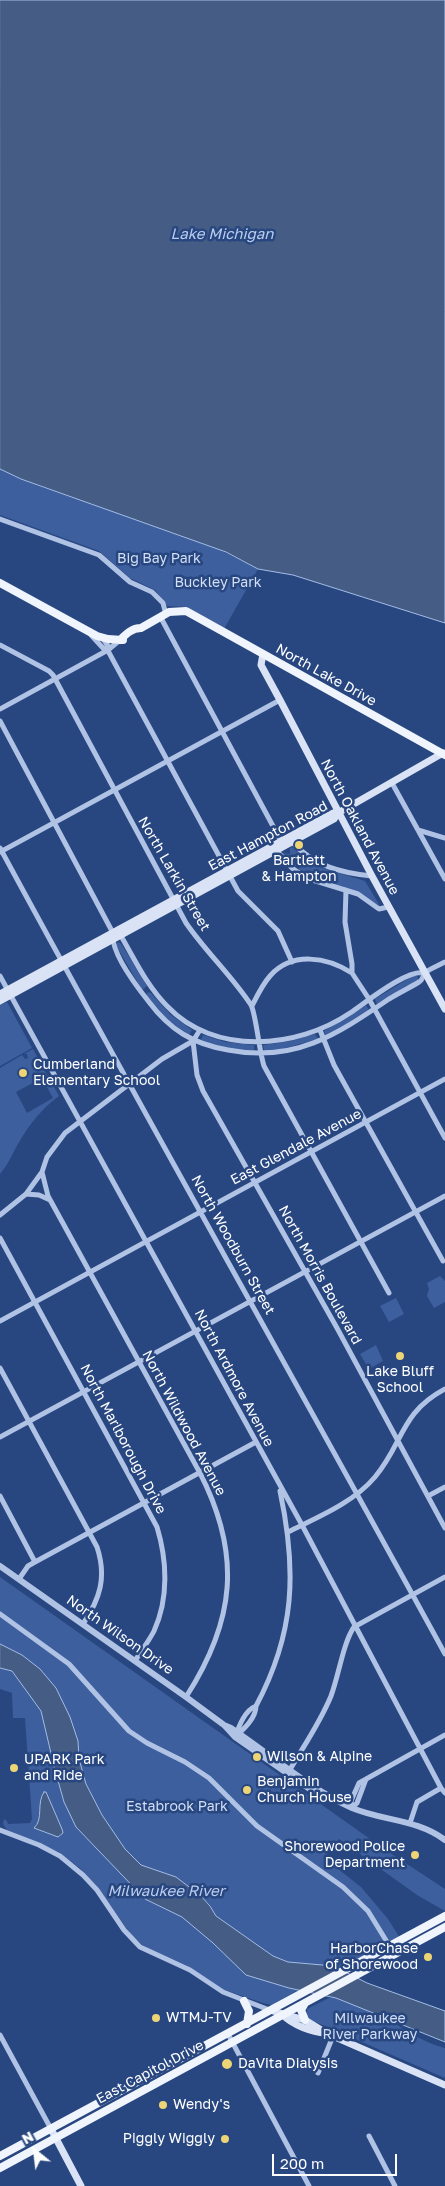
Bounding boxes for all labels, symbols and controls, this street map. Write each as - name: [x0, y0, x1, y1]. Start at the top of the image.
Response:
- water label: Lake Michigan: [170, 225, 274, 243]
- park label: Big Bay Park: [117, 551, 201, 567]
- park label: Buckley Park: [174, 575, 262, 591]
- street label: North Lake Drive: [273, 640, 379, 710]
- street label: North Oakland Avenue: [317, 756, 403, 898]
- street label: East Hampton Road: [205, 797, 331, 875]
- street label: North Larkin Street: [134, 814, 214, 934]
- marker: Bartlett & Hampton: [293, 839, 305, 851]
- place label: Bartlett & Hampton: [261, 853, 337, 886]
- place label: Cumberland Elementary School: [33, 1057, 160, 1090]
- marker: Cumberland Elementary School: [17, 1067, 29, 1079]
- street label: East Glendale Avenue: [228, 1105, 364, 1189]
- street label: North Woodburn Street: [188, 1172, 278, 1318]
- street label: North Morris Boulevard: [275, 1203, 365, 1347]
- street label: North Ardmore Avenue: [191, 1307, 277, 1449]
- street label: North Wildwood Avenue: [139, 1347, 229, 1499]
- marker: Lake Bluff School: [394, 1350, 406, 1362]
- street label: North Marlborough Drive: [76, 1361, 170, 1517]
- place label: Lake Bluff School: [366, 1364, 434, 1396]
- street label: North Wilson Drive: [63, 1592, 177, 1678]
- place label: Wilson & Alpine: [267, 1749, 372, 1765]
- marker: Wilson & Alpine: [251, 1751, 263, 1763]
- place label: UPARK Park and Ride: [24, 1752, 105, 1784]
- marker: UPARK Park and Ride: [8, 1762, 20, 1774]
- place label: Benjamin Church House: [257, 1774, 352, 1806]
- marker: Benjamin Church House: [241, 1784, 253, 1796]
- park label: Estabrook Park: [126, 1799, 228, 1815]
- place label: Shorewood Police Department: [284, 1839, 405, 1871]
- marker: Shorewood Police Department: [409, 1849, 421, 1861]
- water label: Milwaukee River: [107, 1882, 225, 1900]
- place label: HarborChase of Shorewood: [325, 1941, 418, 1974]
- marker: HarborChase of Shorewood: [422, 1951, 434, 1963]
- place label: WTMJ-TV: [166, 2010, 232, 2026]
- park label: Milwaukee River Parkway: [323, 2011, 417, 2044]
- marker: WTMJ-TV: [150, 2012, 162, 2024]
- street label: East Capitol Drive: [93, 2037, 207, 2107]
- place label: DaVita Dialysis: [238, 2056, 338, 2072]
- marker: DaVita Dialysis: [220, 2057, 234, 2071]
- place label: Wendy's: [173, 2097, 230, 2113]
- marker: Wendy's: [157, 2099, 169, 2111]
- north arrow: [10, 2126, 60, 2176]
- text: N: [19, 2127, 36, 2147]
- place label: Piggly Wiggly: [123, 2131, 215, 2147]
- marker: Piggly Wiggly: [219, 2133, 231, 2145]
- scale bar: [275, 2144, 400, 2176]
- text: 200 m: [280, 2154, 324, 2172]

